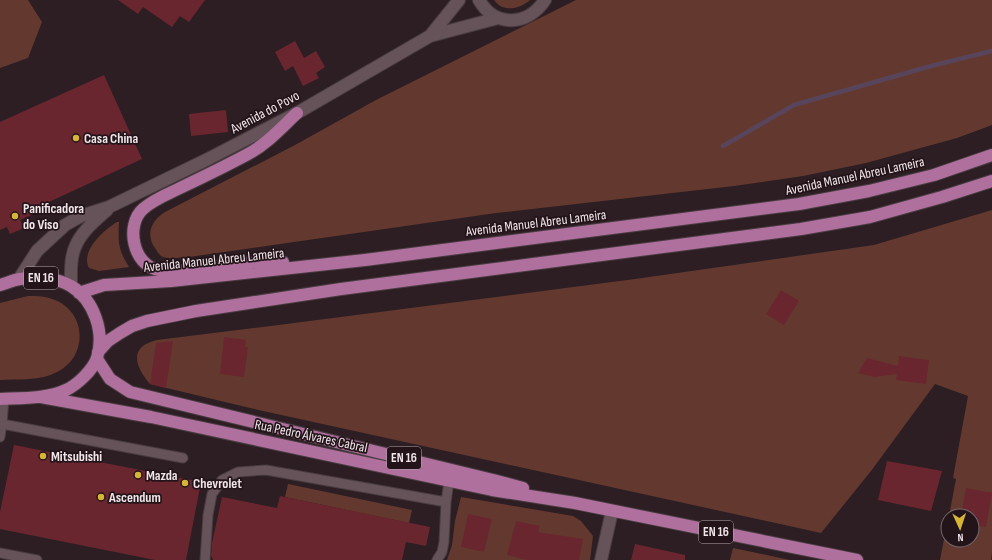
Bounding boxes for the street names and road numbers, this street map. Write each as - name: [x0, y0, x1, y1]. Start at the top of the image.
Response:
- street label: Avenida do Povo: [227, 87, 302, 138]
- street label: Avenida Manuel Abreu Lameira: [783, 153, 926, 199]
- street label: Avenida Manuel Abreu Lameira: [464, 206, 607, 240]
- street label: Avenida Manuel Abreu Lameira: [142, 244, 285, 276]
- road number: EN 16: [24, 267, 58, 289]
- street label: Rua Pedro Álvares Cabral: [253, 416, 369, 456]
- road number: EN 16: [387, 447, 421, 469]
- road number: EN 16: [699, 521, 733, 543]

